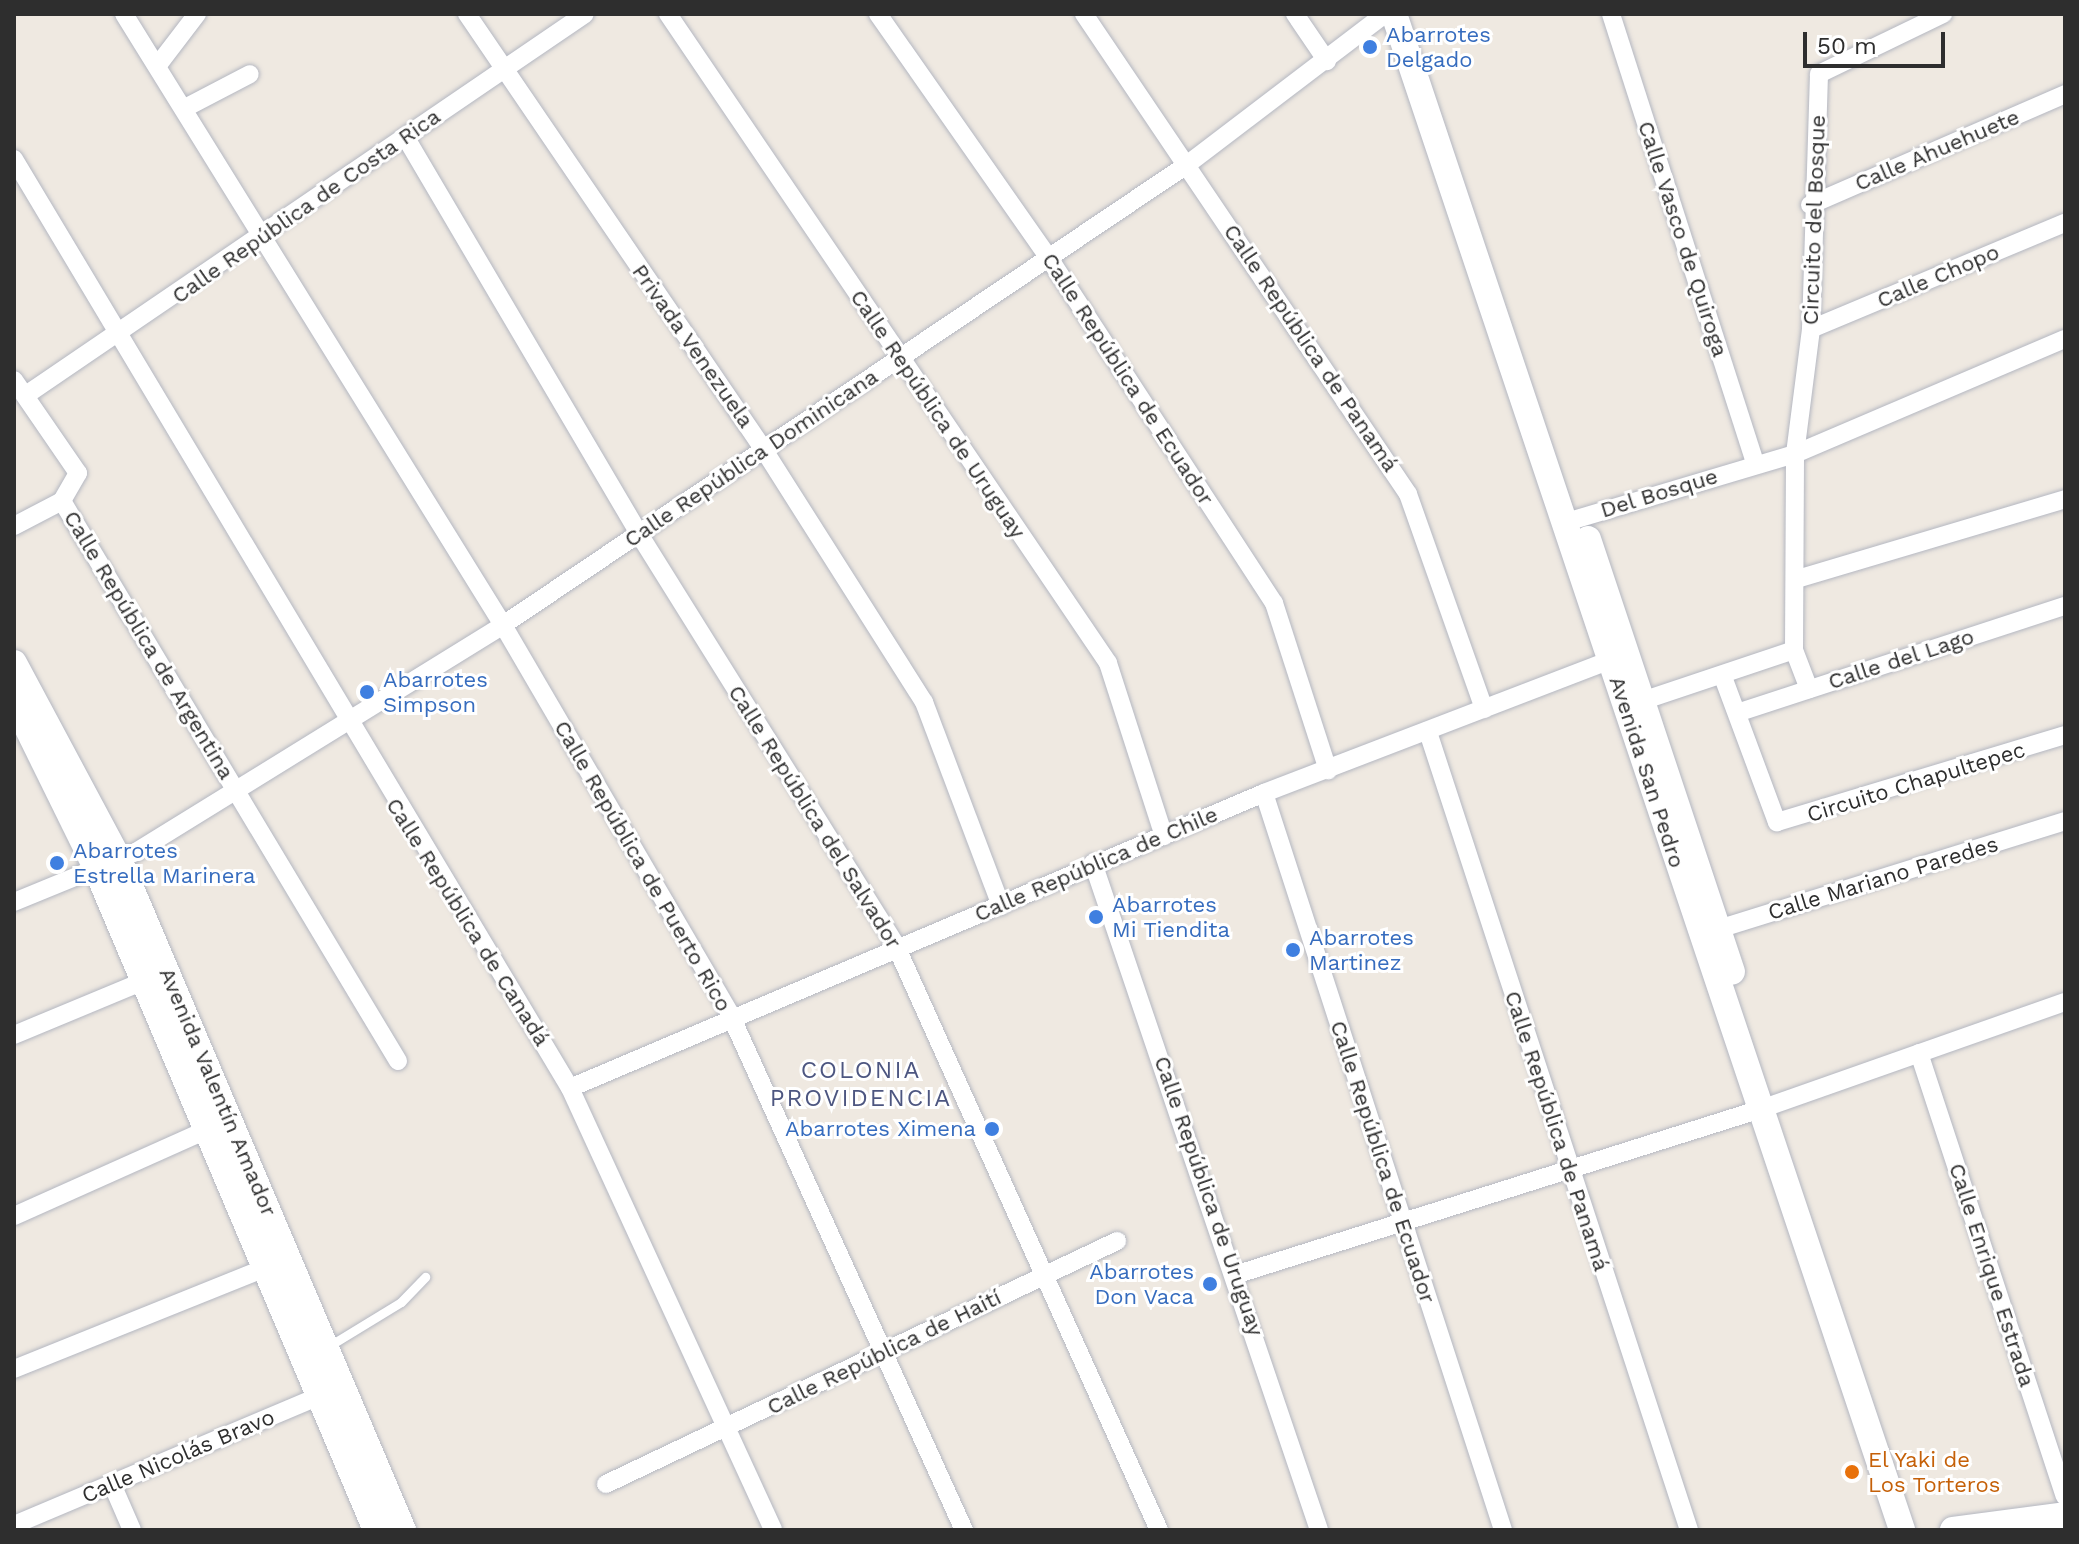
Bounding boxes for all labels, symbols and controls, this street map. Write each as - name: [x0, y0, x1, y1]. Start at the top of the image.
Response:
- scale bar: [1807, 16, 1949, 66]
- place label: Abarrotes Delgado: [1386, 21, 1491, 72]
- text: 50 m: [1817, 32, 1877, 60]
- marker: Abarrotes Delgado: [1361, 38, 1379, 56]
- street label: Calle República de Costa Rica: [166, 103, 446, 309]
- street label: Calle Ahuehuete: [1850, 103, 2024, 197]
- street label: Circuito del Bosque: [1797, 114, 1831, 326]
- street label: Calle Vasco de Quiroga: [1632, 117, 1734, 361]
- street label: Calle República de Panamá: [1218, 219, 1404, 477]
- street label: Calle Chopo: [1873, 238, 2003, 314]
- street label: Calle República de Ecuador: [1036, 248, 1220, 510]
- street label: Privada Venezuela: [626, 259, 760, 433]
- street label: Calle República de Uruguay: [845, 284, 1031, 544]
- street label: Calle República Dominicana: [619, 363, 883, 553]
- street label: Del Bosque: [1597, 463, 1721, 523]
- street label: Calle República de Argentina: [58, 505, 240, 785]
- street label: Calle del Lago: [1824, 623, 1978, 695]
- place label: Abarrotes Simpson: [383, 666, 488, 718]
- street label: Avenida San Pedro: [1604, 673, 1690, 871]
- street label: Calle República del Salvador: [722, 680, 908, 954]
- marker: Abarrotes Simpson: [358, 683, 376, 701]
- street label: Calle República de Puerto Rico: [549, 716, 737, 1016]
- street label: Circuito Chapultepec: [1804, 736, 2028, 828]
- street label: Calle República de Canadá: [380, 793, 556, 1051]
- street label: Calle República de Chile: [970, 801, 1222, 927]
- street label: Calle Mariano Paredes: [1765, 830, 2001, 926]
- place label: Abarrotes Estrella Marinera: [73, 837, 256, 888]
- marker: Abarrotes Estrella Marinera: [48, 854, 66, 872]
- place label: Abarrotes Mi Tiendita: [1112, 891, 1231, 942]
- marker: Abarrotes Mi Tiendita: [1087, 908, 1105, 926]
- place label: Abarrotes Martinez: [1309, 924, 1414, 976]
- marker: Abarrotes Martinez: [1284, 941, 1302, 959]
- street label: Avenida Valentín Amador: [153, 963, 283, 1221]
- street label: Calle República de Panamá: [1499, 987, 1615, 1275]
- street label: Calle República de Ecuador: [1325, 1017, 1441, 1307]
- street label: Calle República de Uruguay: [1149, 1052, 1269, 1340]
- district label: COLONIA PROVIDENCIA: [770, 1057, 952, 1113]
- place label: Abarrotes Ximena: [785, 1116, 976, 1142]
- marker: Abarrotes Ximena: [983, 1120, 1001, 1138]
- street label: Calle Enrique Estrada: [1943, 1160, 2041, 1390]
- place label: Abarrotes Don Vaca: [1089, 1258, 1194, 1310]
- marker: Abarrotes Don Vaca: [1201, 1275, 1219, 1293]
- street label: Calle República de Haití: [762, 1284, 1006, 1420]
- street label: Calle Nicolás Bravo: [78, 1403, 278, 1509]
- place label: El Yaki de Los Torteros: [1868, 1446, 2001, 1498]
- marker: El Yaki de Los Torteros: [1843, 1463, 1861, 1481]

